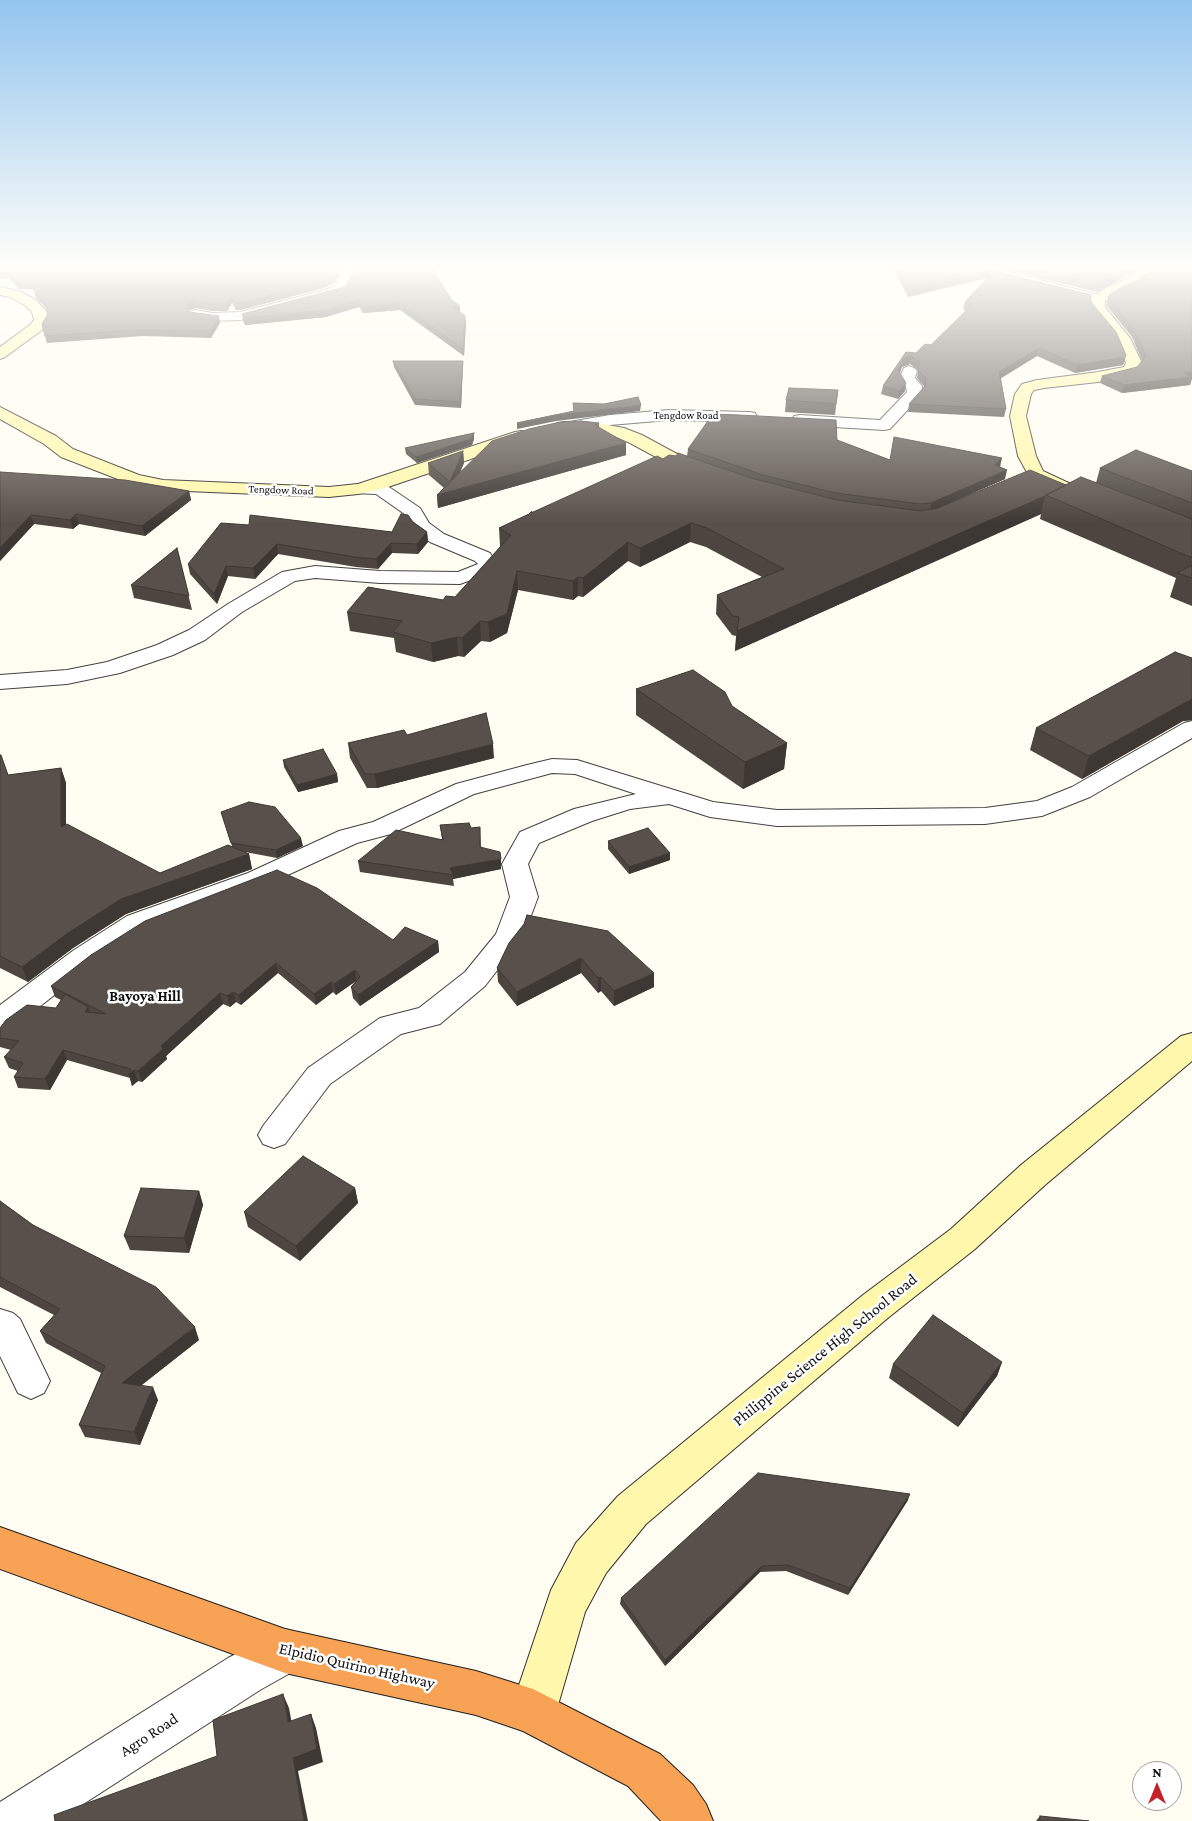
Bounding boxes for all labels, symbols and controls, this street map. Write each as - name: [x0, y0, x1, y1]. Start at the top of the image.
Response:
- street label: Tengdow Road: [653, 409, 719, 423]
- street label: Tengdow Road: [248, 482, 314, 498]
- district label: Bayoya Hill: [109, 987, 181, 1005]
- street label: Philippine Science High School Road: [729, 1270, 921, 1430]
- street label: Elpidio Quirino Highway: [277, 1639, 437, 1693]
- street label: Agro Road: [116, 1709, 182, 1761]
- north arrow: [1132, 1761, 1182, 1811]
- text: N: [1152, 1764, 1162, 1780]

